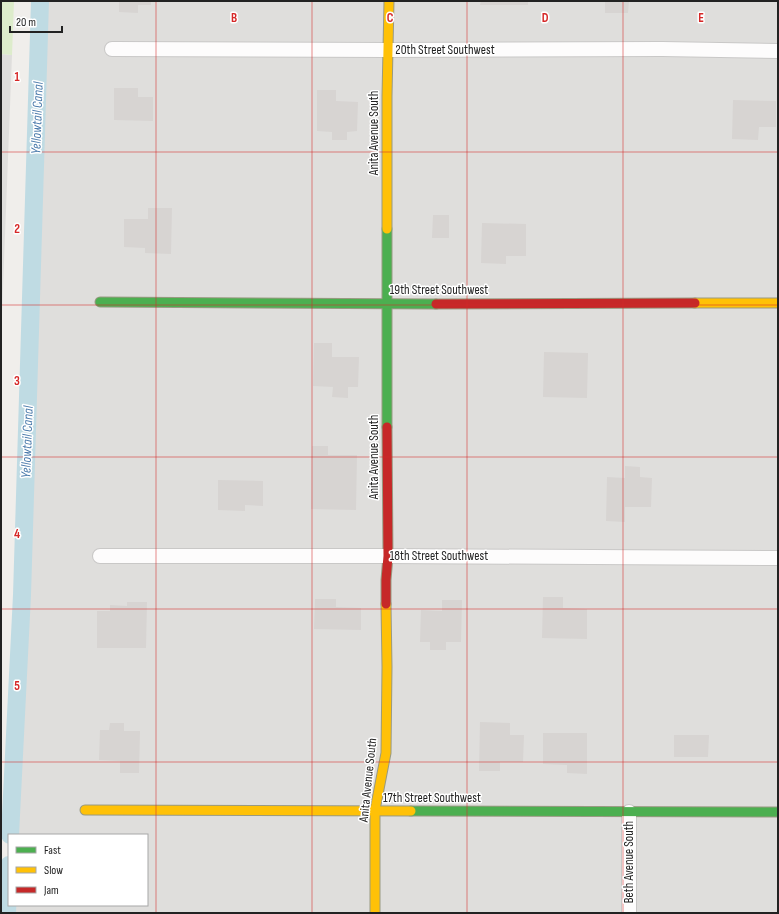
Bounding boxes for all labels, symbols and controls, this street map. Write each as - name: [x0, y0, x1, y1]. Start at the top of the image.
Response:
- scale bar: [10, 8, 62, 34]
- text: B: [231, 10, 237, 26]
- text: C: [387, 10, 394, 26]
- text: D: [542, 10, 549, 26]
- text: E: [698, 10, 704, 26]
- text: 20 m: [16, 15, 36, 30]
- street label: 20th Street Southwest: [395, 42, 495, 58]
- text: 1: [14, 69, 20, 85]
- water label: Yellowtail Canal: [27, 81, 47, 154]
- street label: Anita Avenue South: [366, 91, 382, 176]
- text: 2: [14, 221, 20, 237]
- street label: 19th Street Southwest: [390, 282, 488, 298]
- text: 3: [14, 373, 20, 389]
- water label: Yellowtail Canal: [17, 405, 37, 478]
- street label: Anita Avenue South: [366, 415, 382, 500]
- text: 4: [14, 526, 20, 542]
- street label: 18th Street Southwest: [390, 548, 488, 564]
- text: 5: [14, 678, 20, 694]
- street label: Anita Avenue South: [356, 737, 380, 824]
- street label: 17th Street Southwest: [383, 790, 481, 806]
- street label: Beth Avenue South: [621, 821, 637, 903]
- legend: [8, 834, 148, 906]
- text: Fast: [44, 843, 61, 858]
- text: Slow: [44, 863, 63, 878]
- text: Jam: [43, 883, 59, 898]

